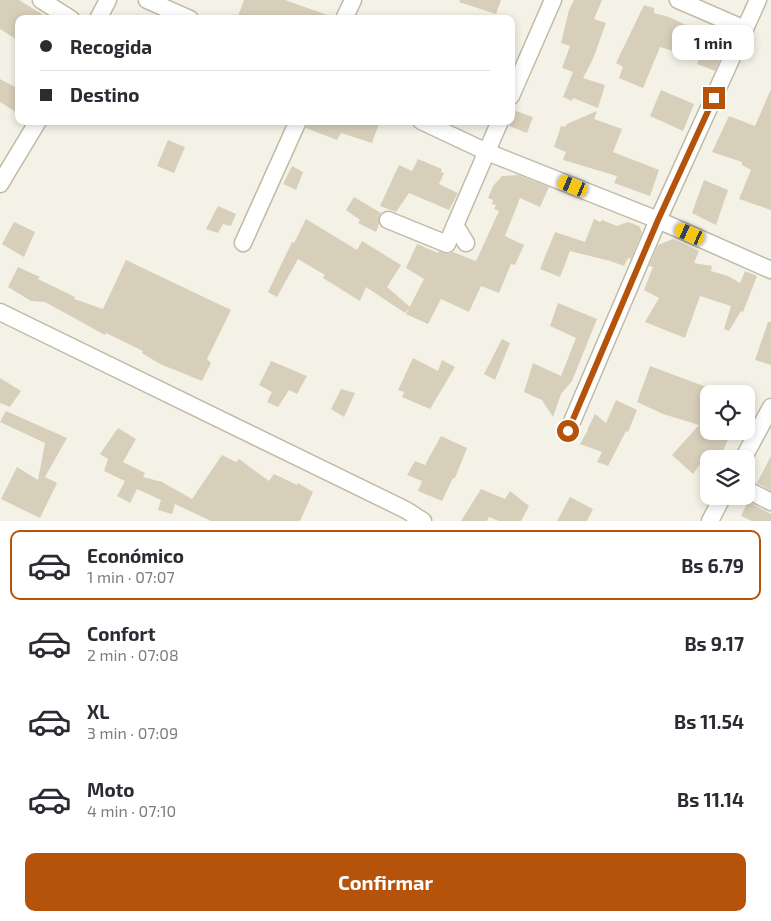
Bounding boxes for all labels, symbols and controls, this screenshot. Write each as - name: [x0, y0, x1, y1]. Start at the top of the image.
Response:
- callout: 1 min: [673, 26, 755, 61]
- text: 1 min: [694, 33, 732, 52]
- text: Recogida: [70, 35, 152, 58]
- text: Destino: [70, 83, 139, 106]
- route end: [703, 87, 725, 109]
- car: [556, 173, 589, 199]
- car: [673, 221, 706, 247]
- map controls: [700, 385, 755, 505]
- button: locate: [700, 385, 755, 440]
- route start: [557, 420, 579, 442]
- button: layers: [700, 450, 755, 505]
- icon: car: [27, 543, 72, 588]
- text: Económico: [87, 544, 184, 567]
- text: Bs 6.79: [681, 554, 744, 577]
- text: 1 min · 07:07: [87, 567, 175, 586]
- icon: car: [27, 621, 72, 666]
- text: Confort: [87, 622, 155, 645]
- text: Bs 9.17: [684, 632, 744, 655]
- text: 2 min · 07:08: [87, 645, 179, 664]
- icon: car: [27, 699, 72, 744]
- text: XL: [87, 700, 109, 723]
- text: Bs 11.54: [674, 710, 744, 733]
- text: 3 min · 07:09: [87, 723, 178, 742]
- icon: car: [27, 777, 72, 822]
- text: Moto: [87, 778, 135, 801]
- text: Bs 11.14: [677, 788, 744, 811]
- text: 4 min · 07:10: [87, 801, 176, 820]
- button: Confirmar: [25, 853, 746, 911]

